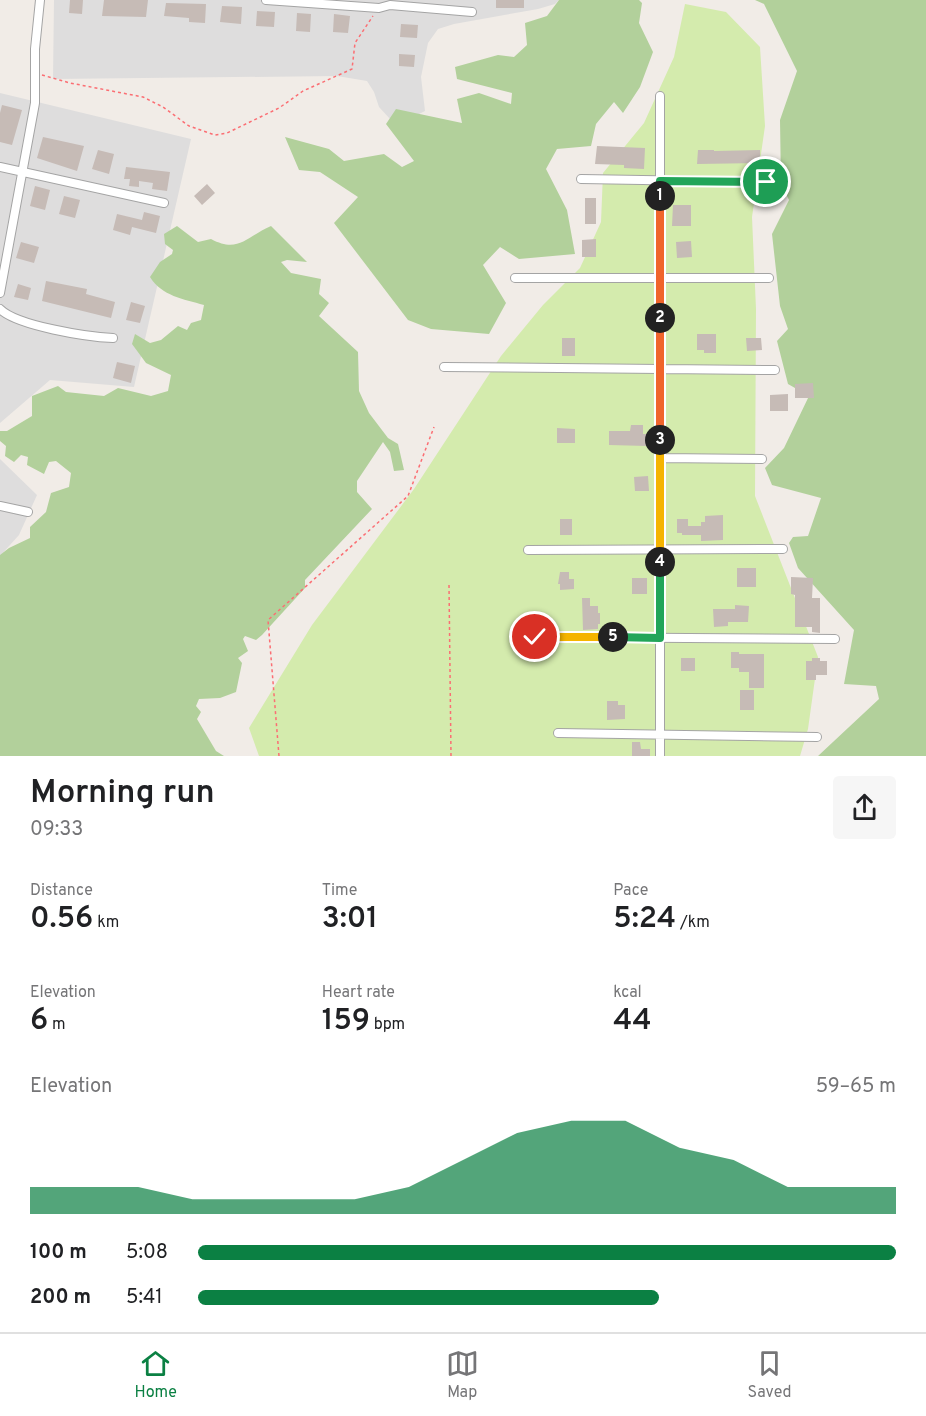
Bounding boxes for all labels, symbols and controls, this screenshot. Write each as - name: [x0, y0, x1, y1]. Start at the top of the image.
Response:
- pin: [740, 156, 791, 207]
- icon: arrive: [749, 165, 782, 198]
- pin: 1: [645, 181, 675, 211]
- text: 1: [657, 186, 663, 206]
- pin: 2: [645, 303, 675, 333]
- text: 2: [655, 308, 665, 328]
- pin: 3: [645, 425, 675, 455]
- text: 3: [655, 430, 665, 450]
- pin: 4: [645, 547, 675, 577]
- text: 4: [655, 552, 665, 572]
- pin: [509, 611, 560, 662]
- icon: check: [518, 620, 551, 653]
- pin: 5: [598, 622, 628, 652]
- text: 5: [608, 627, 618, 647]
- text: Morning run: [30, 773, 215, 815]
- button: share: [833, 776, 896, 839]
- text: 09:33: [30, 817, 83, 843]
- text: Distance: [30, 881, 93, 901]
- text: Time: [322, 881, 357, 901]
- text: Pace: [613, 881, 648, 901]
- text: 0.56: [30, 901, 93, 938]
- text: 3:01: [322, 901, 378, 938]
- text: 5:24: [613, 901, 676, 938]
- text: km: [93, 913, 119, 933]
- text: /km: [676, 913, 710, 933]
- text: Elevation: [30, 983, 96, 1003]
- text: Heart rate: [322, 983, 395, 1003]
- text: kcal: [613, 983, 642, 1003]
- text: 6: [30, 1003, 48, 1040]
- text: 159: [322, 1003, 370, 1040]
- text: 44: [613, 1003, 651, 1040]
- text: m: [48, 1015, 66, 1035]
- text: bpm: [370, 1015, 405, 1035]
- text: Elevation: [30, 1074, 112, 1100]
- text: 59–65 m: [816, 1074, 896, 1100]
- text: 100 m: [30, 1240, 87, 1266]
- text: 5:08: [126, 1240, 168, 1266]
- text: 200 m: [30, 1285, 91, 1311]
- text: 5:41: [126, 1285, 163, 1311]
- tab: Home: [134, 1347, 177, 1403]
- tab: Map: [446, 1347, 479, 1403]
- tab: Saved: [748, 1347, 792, 1403]

